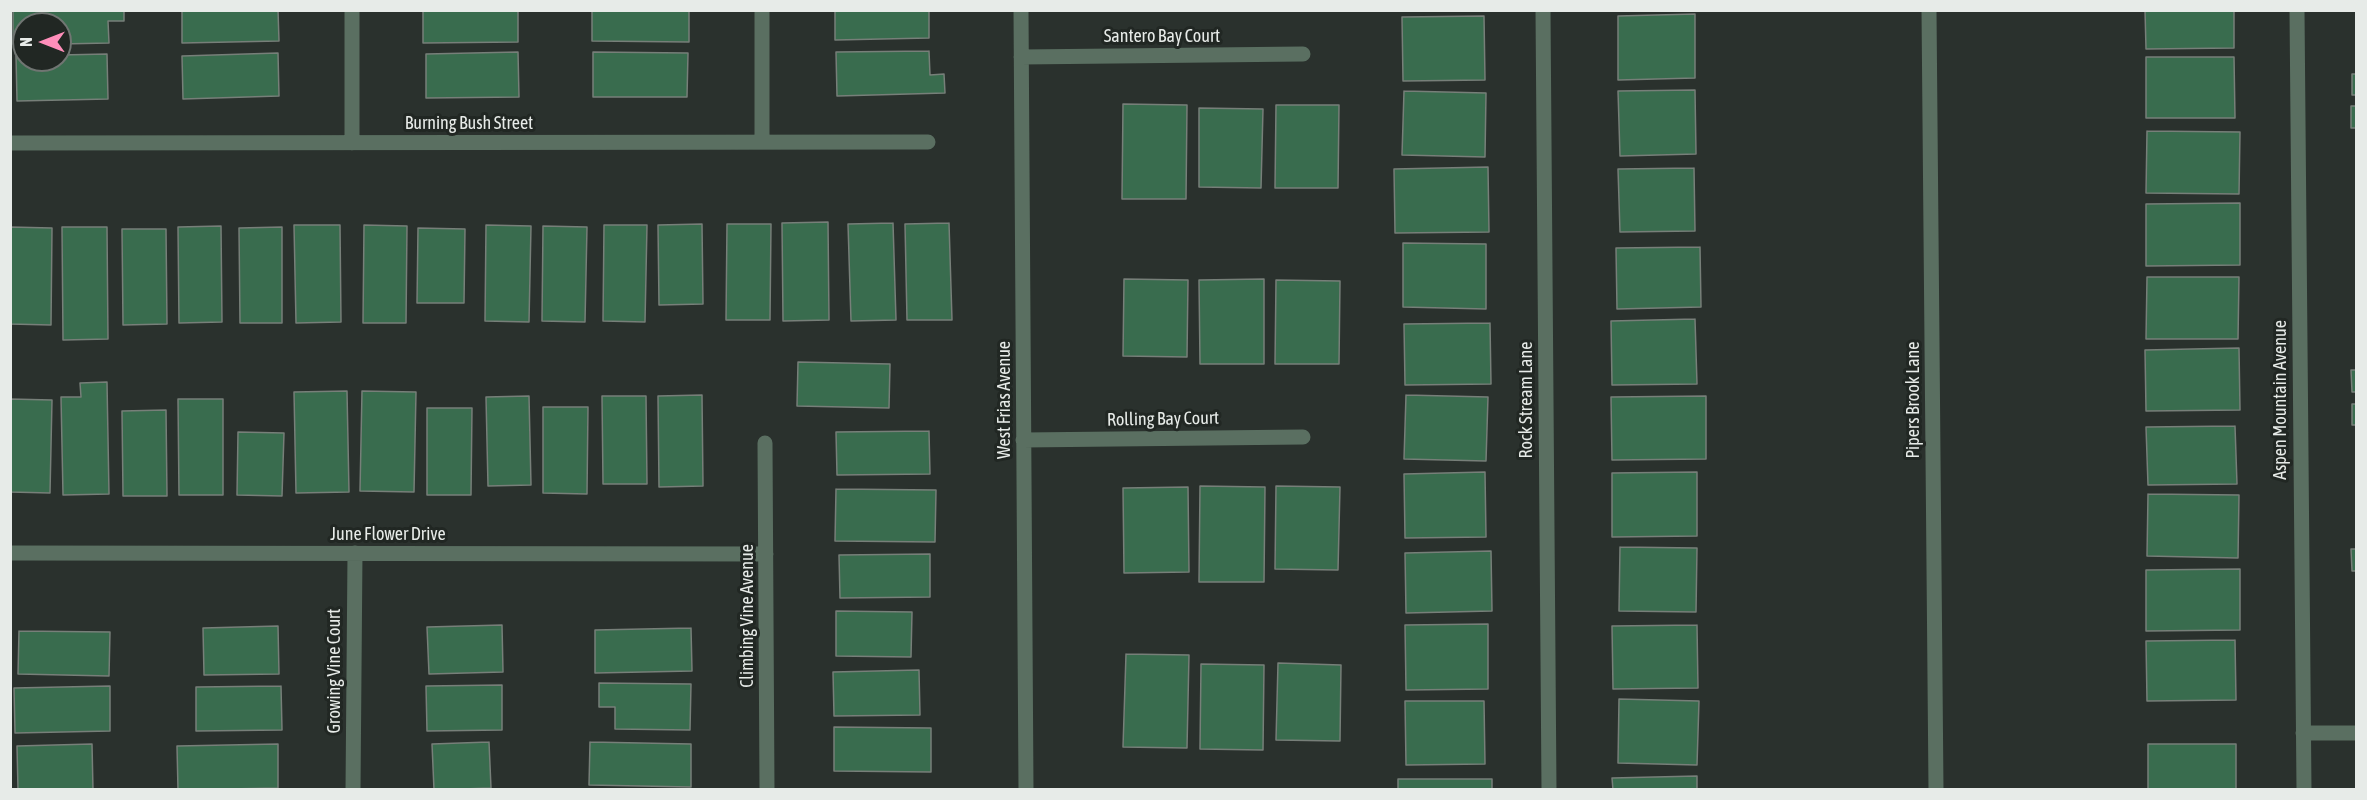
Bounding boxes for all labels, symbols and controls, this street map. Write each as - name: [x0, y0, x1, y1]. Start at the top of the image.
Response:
- north arrow: [12, 12, 72, 72]
- street label: Santero Bay Court: [1104, 25, 1220, 47]
- text: N: [17, 37, 35, 47]
- street label: Burning Bush Street: [405, 112, 533, 134]
- street label: Aspen Mountain Avenue: [2269, 320, 2291, 480]
- street label: West Frias Avenue: [993, 341, 1015, 459]
- street label: Rock Stream Lane: [1515, 342, 1537, 458]
- street label: Pipers Brook Lane: [1902, 342, 1924, 458]
- street label: Rolling Bay Court: [1107, 407, 1219, 431]
- street label: June Flower Drive: [330, 523, 446, 545]
- street label: Climbing Vine Avenue: [736, 544, 758, 688]
- street label: Growing Vine Court: [323, 609, 345, 733]

